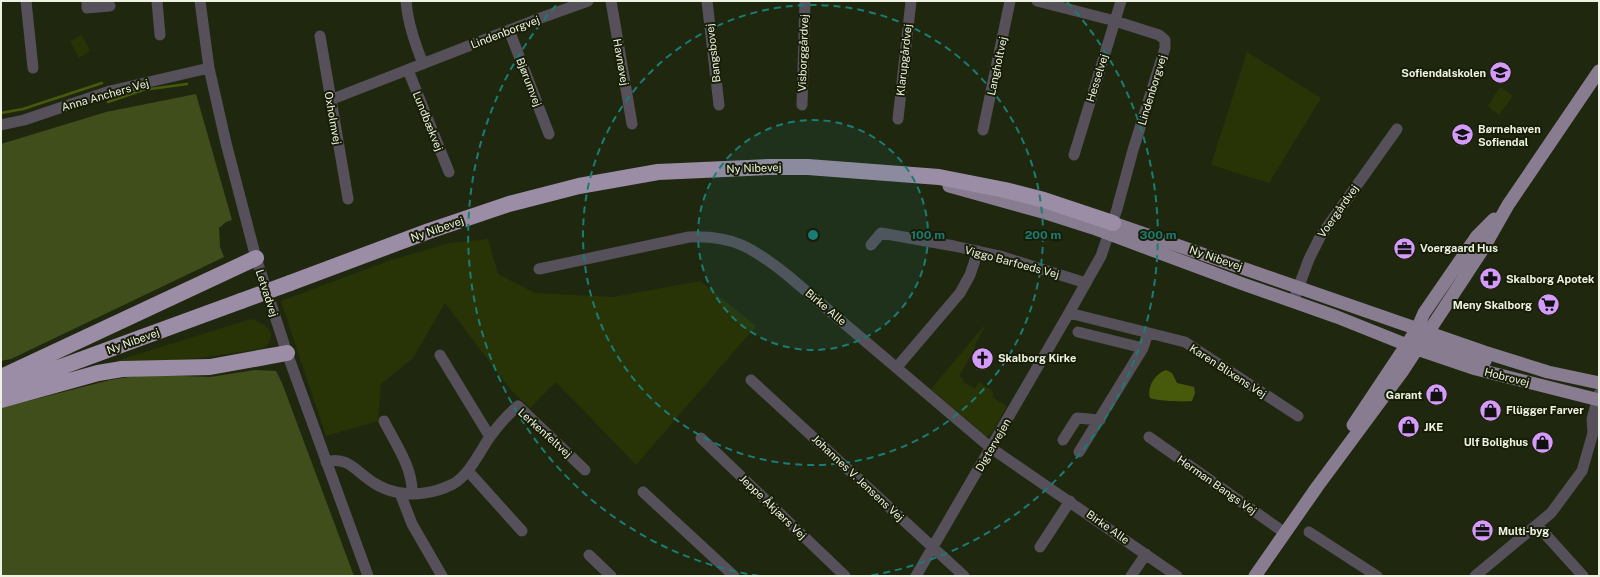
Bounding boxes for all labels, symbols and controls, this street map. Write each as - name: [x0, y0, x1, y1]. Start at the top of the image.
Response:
- street label: Lindenborgvej: [469, 13, 541, 51]
- street label: Visborggårdvej: [796, 14, 810, 92]
- street label: Bangsbovej: [703, 23, 723, 83]
- street label: Klarupgårdvej: [894, 23, 914, 97]
- street label: Langholtvej: [985, 35, 1009, 96]
- street label: Havnøvej: [611, 38, 631, 86]
- street label: Hesselvej: [1084, 52, 1110, 103]
- street label: Lindenborgvej: [1136, 53, 1168, 127]
- street label: Bjørumvej: [514, 56, 544, 108]
- school or university icon: Sofiendalskolen: [1488, 60, 1514, 86]
- place label: Sofiendalskolen: [1401, 67, 1486, 79]
- street label: Anna Anchers Vej: [60, 77, 150, 113]
- street label: Lundbækvej: [411, 89, 445, 153]
- street label: Oxholmvej: [322, 90, 344, 146]
- school or university icon: Børnehaven Sofiendal: [1450, 122, 1476, 148]
- place label: Børnehaven Sofiendal: [1478, 123, 1541, 148]
- street label: Ny Nibevej: [726, 161, 782, 175]
- street label: Voergårdvej: [1315, 182, 1361, 240]
- street label: Ny Nibevej: [409, 214, 465, 244]
- centre of rings: [806, 228, 820, 242]
- text: 100 m: [911, 228, 945, 242]
- text: 200 m: [1025, 228, 1061, 242]
- text: 300 m: [1140, 228, 1177, 242]
- office icon: Voergaard Hus: [1391, 235, 1417, 261]
- place label: Voergaard Hus: [1420, 242, 1498, 254]
- street label: Ny Nibevej: [1188, 243, 1244, 273]
- street label: Viggo Barfoeds Vej: [963, 244, 1061, 280]
- pharmacy icon: Skalborg Apotek: [1477, 266, 1503, 292]
- street label: Letvadvej: [254, 268, 280, 318]
- place label: Skalborg Apotek: [1506, 273, 1595, 285]
- street label: Birke Alle: [803, 286, 849, 328]
- supermarket icon: Meny Skalborg: [1535, 292, 1561, 318]
- place label: Meny Skalborg: [1453, 299, 1532, 311]
- street label: Ny Nibevej: [105, 326, 161, 356]
- street label: Karen Blixens Vej: [1187, 342, 1269, 400]
- church icon: Skalborg Kirke: [970, 345, 996, 371]
- place label: Skalborg Kirke: [998, 352, 1076, 364]
- street label: Hobrovej: [1483, 366, 1531, 388]
- shop icon: Garant: [1424, 382, 1450, 408]
- place label: Garant: [1386, 389, 1422, 401]
- shop icon: Flügger Farver: [1477, 397, 1503, 423]
- place label: Flügger Farver: [1506, 404, 1584, 416]
- street label: Lerkenfeltvej: [516, 406, 574, 460]
- shop icon: JKE: [1396, 414, 1422, 440]
- street label: Digtervejen: [973, 416, 1013, 474]
- place label: JKE: [1424, 421, 1443, 433]
- shop icon: Ulf Bolighus: [1530, 429, 1556, 455]
- street label: Johannes V. Jensens Vej: [810, 432, 906, 524]
- place label: Ulf Bolighus: [1464, 436, 1528, 448]
- street label: Herman Bangs Vej: [1175, 453, 1259, 517]
- street label: Jeppe Åkjærs Vej: [737, 472, 809, 542]
- street label: Birke Alle: [1084, 508, 1132, 546]
- office icon: Multi-byg: [1469, 518, 1495, 544]
- place label: Multi-byg: [1498, 525, 1549, 537]

